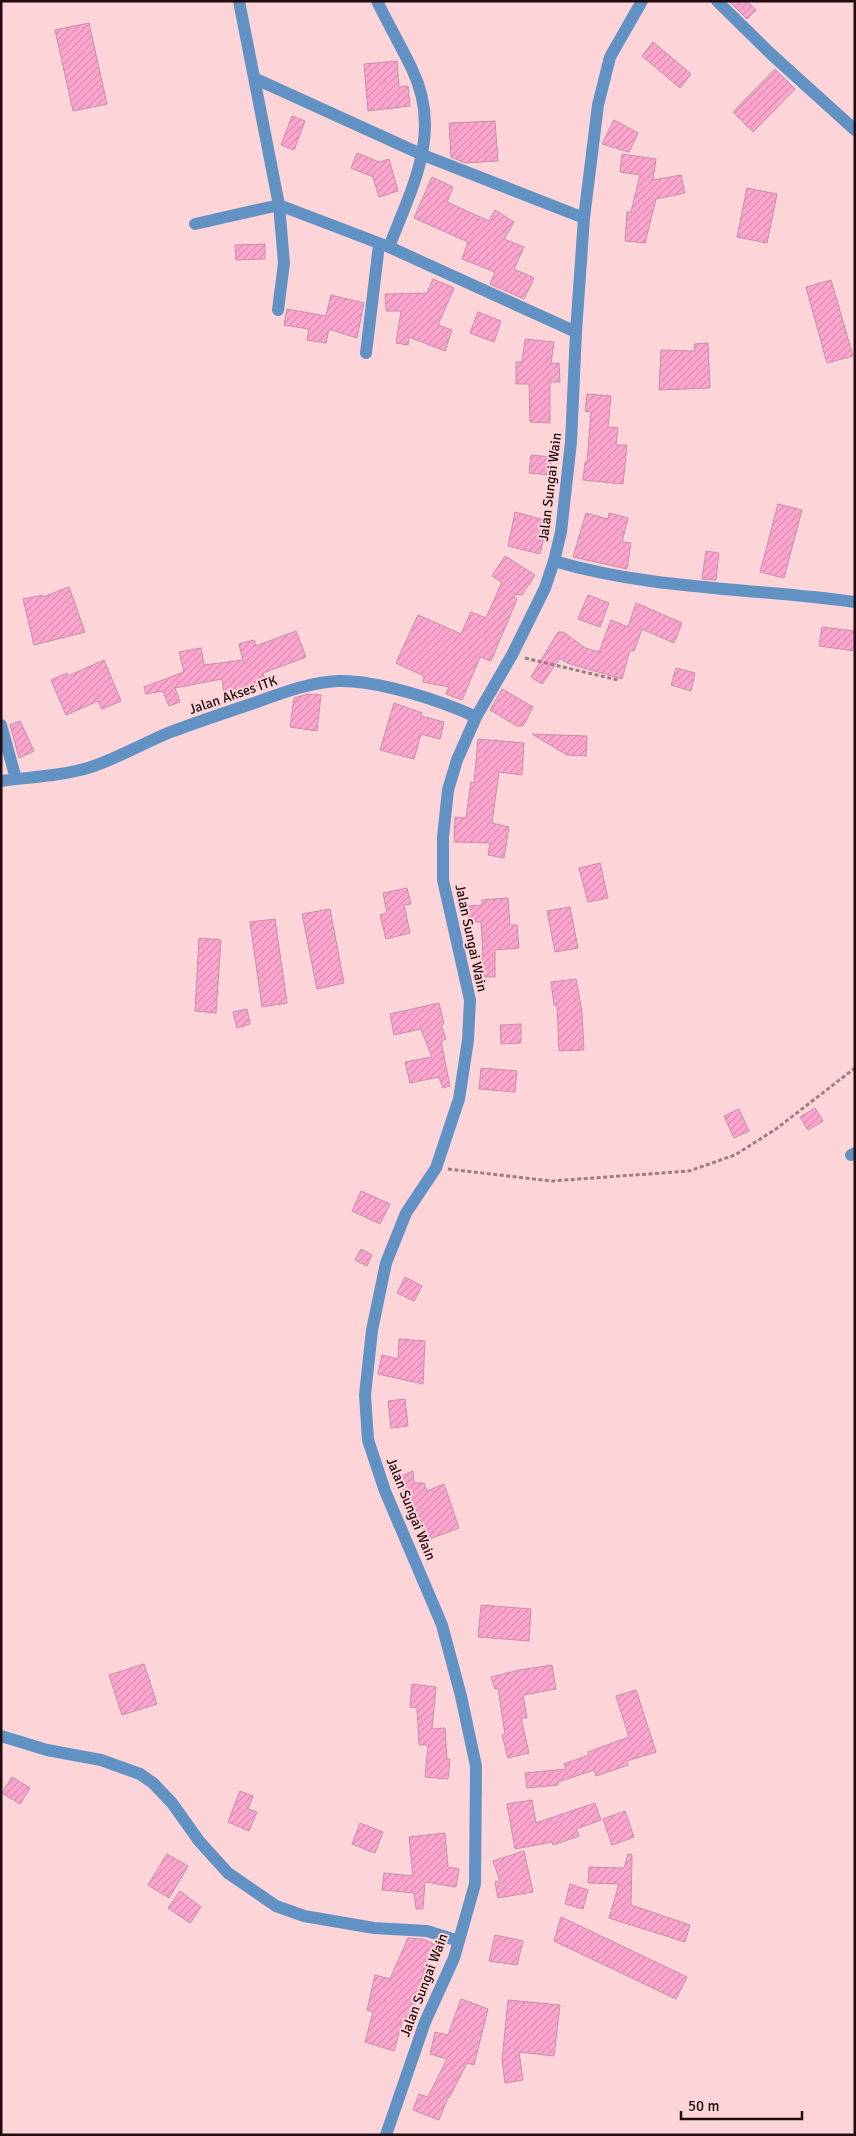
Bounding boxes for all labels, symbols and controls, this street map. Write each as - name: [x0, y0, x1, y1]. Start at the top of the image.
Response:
- street label: Jalan Sungai Wain: [535, 432, 565, 542]
- street label: Jalan Akses ITK: [187, 672, 280, 718]
- street label: Jalan Sungai Wain: [451, 883, 491, 993]
- street label: Jalan Sungai Wain: [383, 1455, 439, 1563]
- street label: Jalan Sungai Wain: [396, 1931, 452, 2039]
- scale bar: [681, 2088, 802, 2120]
- text: 50 m: [688, 2097, 719, 2115]

